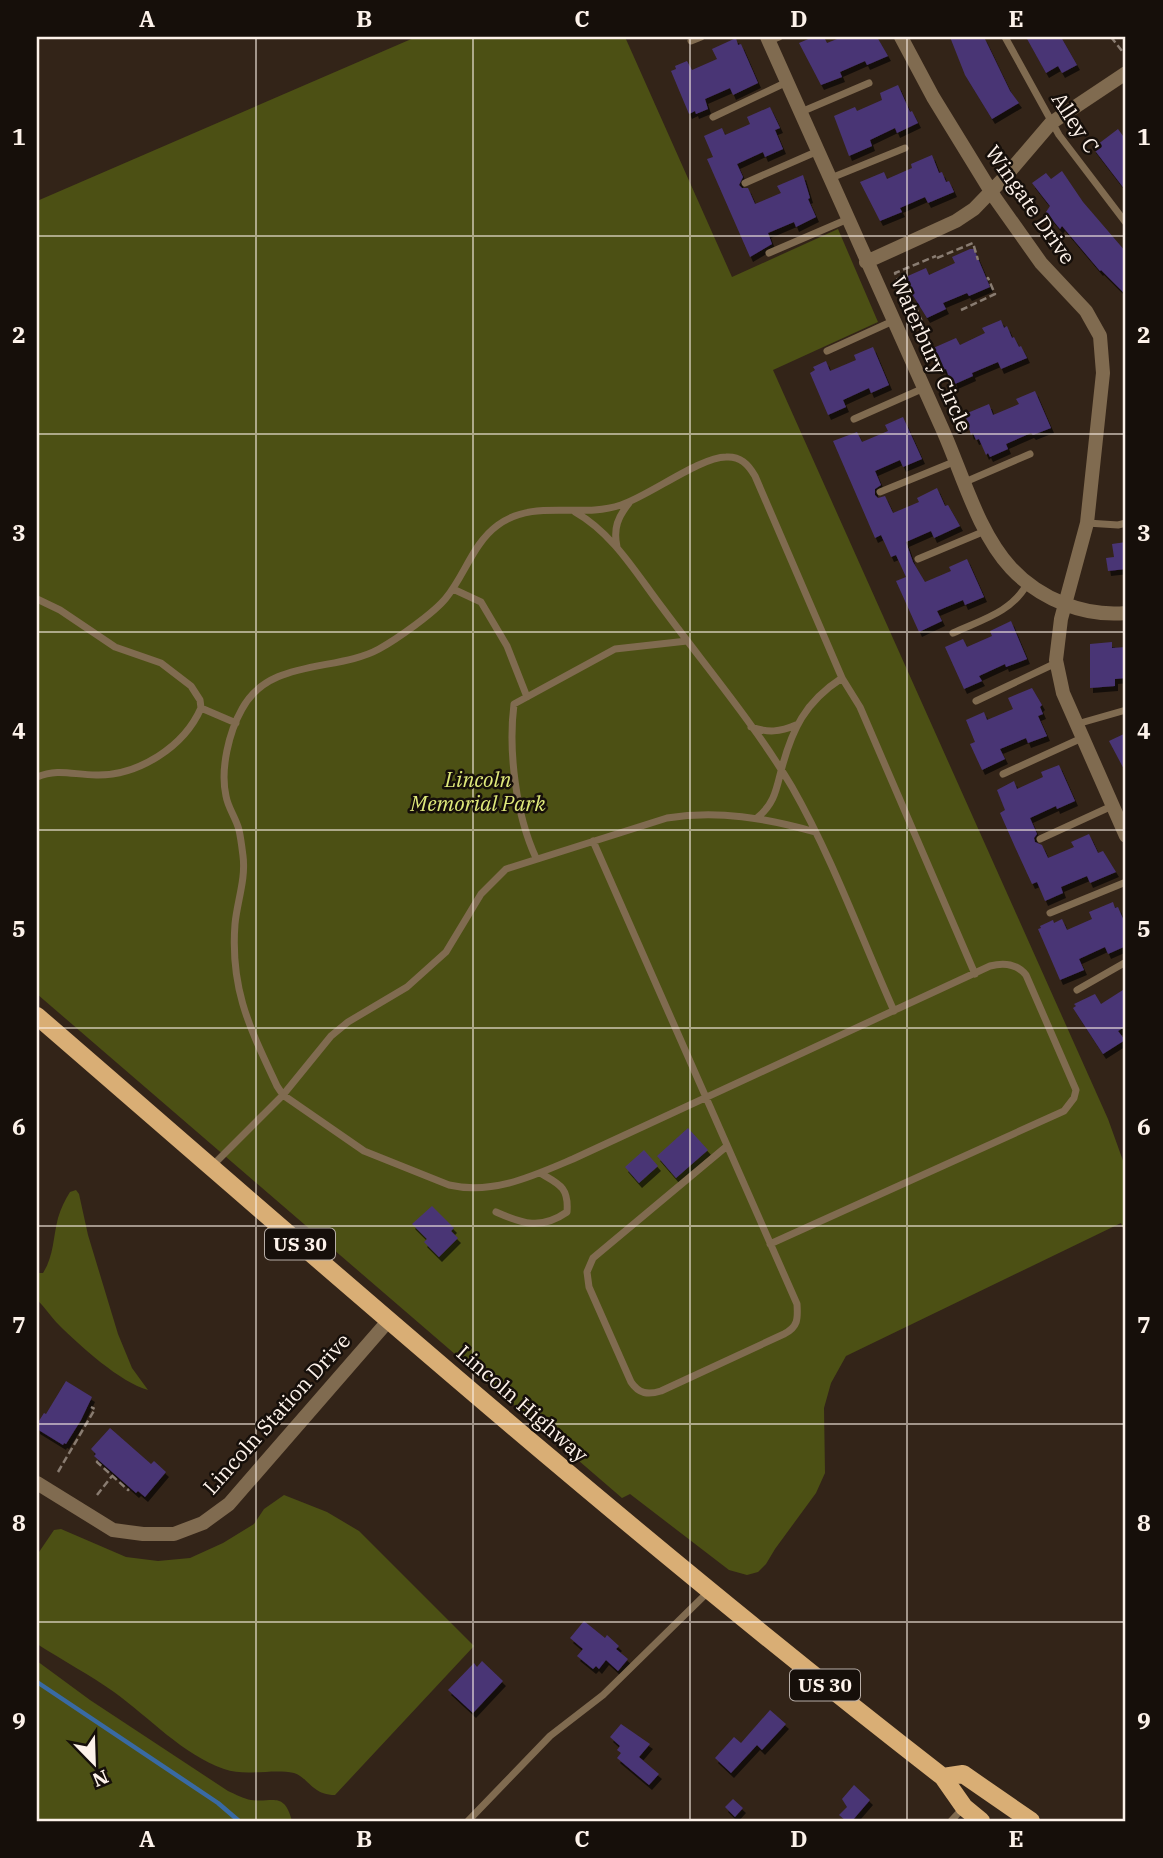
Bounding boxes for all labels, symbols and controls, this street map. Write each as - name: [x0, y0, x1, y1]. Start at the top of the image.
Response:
- text: A: [139, 3, 155, 33]
- text: B: [356, 3, 372, 33]
- text: C: [574, 3, 590, 33]
- text: D: [790, 3, 808, 33]
- text: E: [1008, 3, 1024, 33]
- street label: Alley C: [1046, 86, 1106, 158]
- text: 1: [12, 121, 26, 151]
- text: 1: [1137, 121, 1151, 151]
- street label: Wingate Drive: [979, 139, 1082, 269]
- street label: Waterbury Circle: [885, 271, 979, 436]
- text: 2: [12, 319, 26, 349]
- text: 2: [1137, 319, 1151, 349]
- text: 3: [12, 517, 26, 547]
- text: 3: [1137, 517, 1151, 547]
- text: 4: [12, 715, 26, 745]
- text: 4: [1137, 715, 1151, 745]
- park label: Lincoln Memorial Park: [409, 765, 547, 817]
- text: 5: [12, 913, 26, 943]
- text: 5: [1137, 913, 1151, 943]
- text: 6: [12, 1111, 26, 1141]
- text: 6: [1137, 1111, 1151, 1141]
- road number: US 30: [265, 1228, 335, 1260]
- text: 7: [12, 1309, 26, 1339]
- text: 7: [1137, 1309, 1151, 1339]
- street label: Lincoln Station Drive: [196, 1327, 356, 1500]
- street label: Lincoln Highway: [451, 1338, 595, 1469]
- text: 8: [12, 1507, 26, 1537]
- text: 8: [1137, 1507, 1151, 1537]
- road number: US 30: [790, 1670, 860, 1700]
- text: 9: [12, 1705, 26, 1735]
- text: 9: [1137, 1705, 1151, 1735]
- north arrow: [60, 1728, 130, 1798]
- text: N: [89, 1765, 112, 1793]
- text: A: [139, 1823, 155, 1853]
- text: B: [356, 1823, 372, 1853]
- text: C: [574, 1823, 590, 1853]
- text: D: [790, 1823, 808, 1853]
- text: E: [1008, 1823, 1024, 1853]

